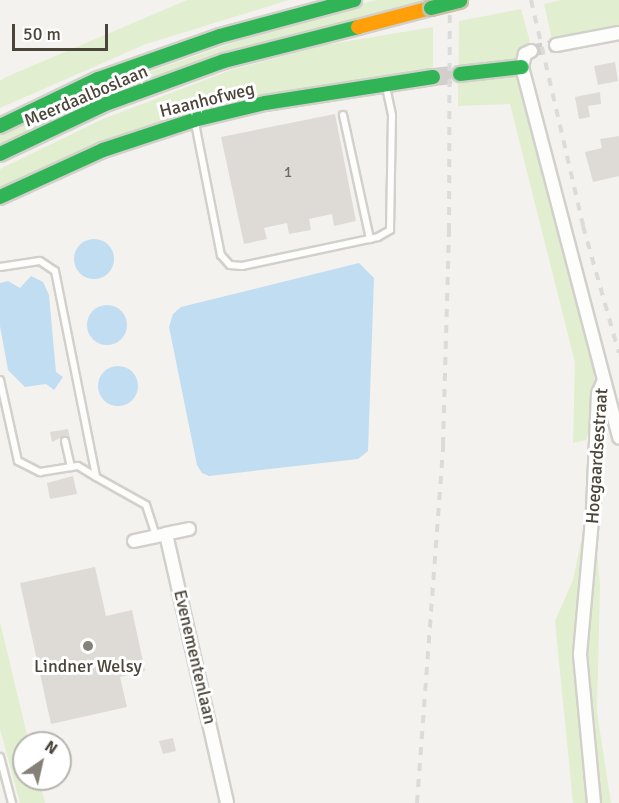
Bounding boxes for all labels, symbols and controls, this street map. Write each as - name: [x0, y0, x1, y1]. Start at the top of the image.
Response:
- scale bar: [15, 12, 111, 50]
- text: 50 m: [23, 23, 61, 45]
- street label: Meerdaalboslaan: [21, 60, 151, 132]
- street label: Haanhofweg: [157, 78, 257, 122]
- house number: 1: [284, 164, 292, 182]
- street label: Hoegaardsestraat: [581, 387, 613, 525]
- street label: Evenementenlaan: [169, 588, 221, 726]
- marker: Lindner Welsy: [81, 639, 95, 653]
- place label: Lindner Welsy: [34, 655, 142, 677]
- north arrow: [12, 731, 72, 791]
- text: N: [41, 736, 61, 759]

